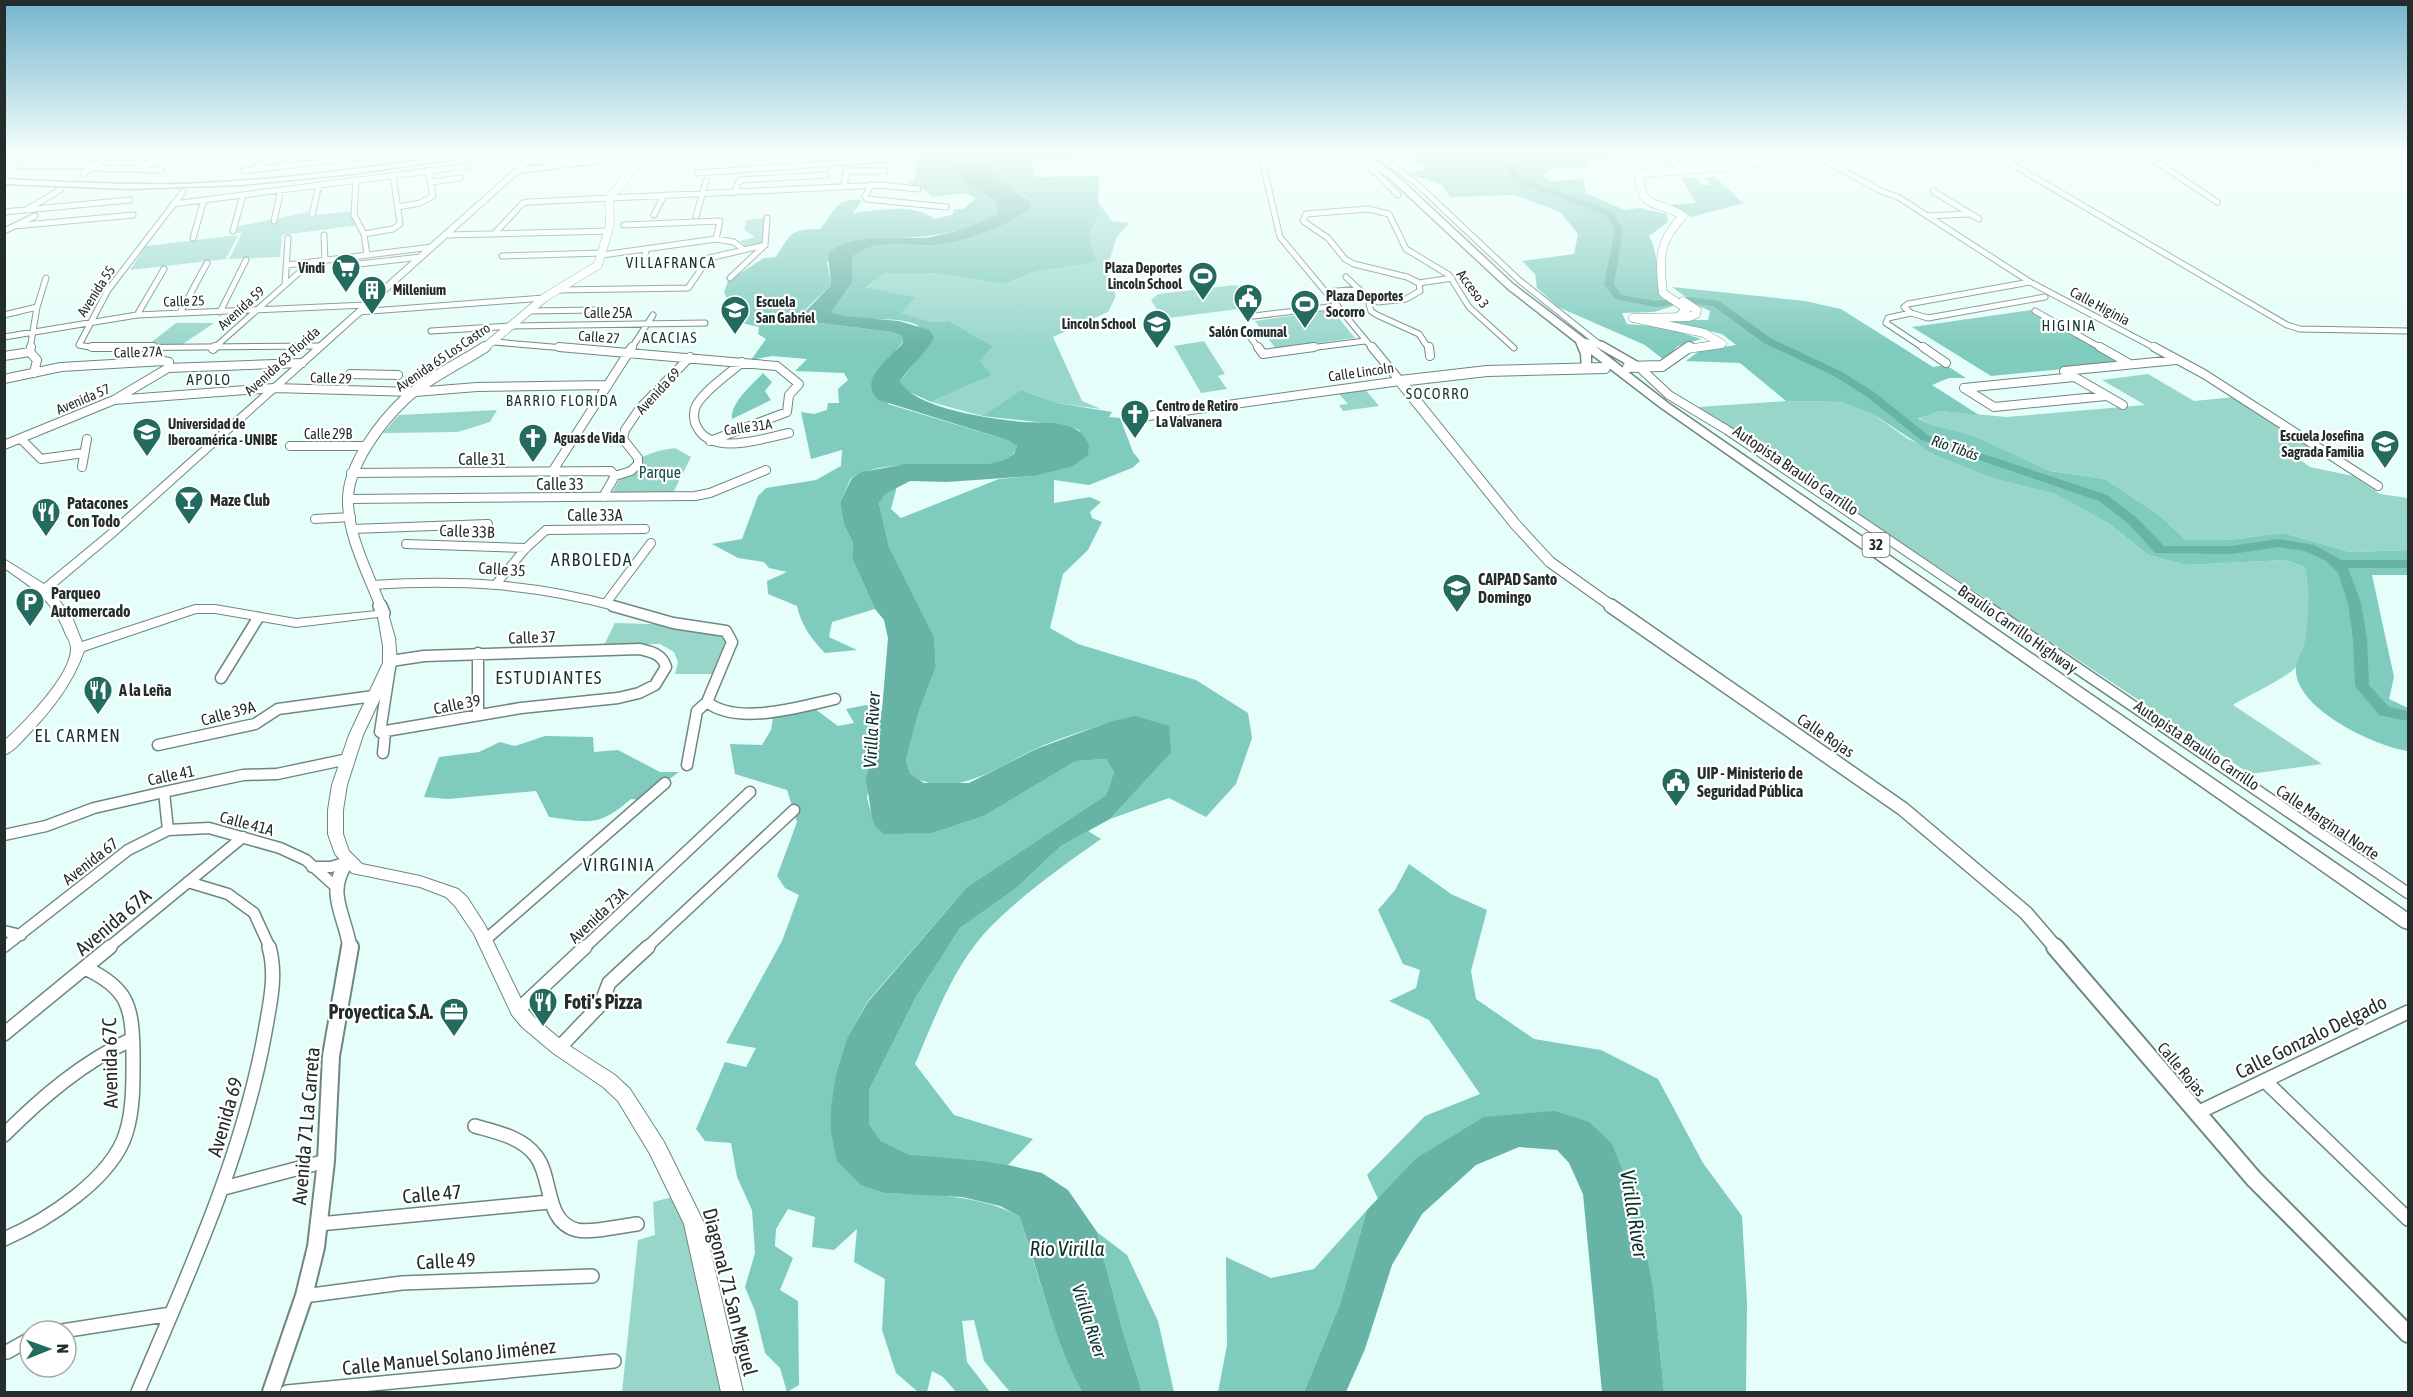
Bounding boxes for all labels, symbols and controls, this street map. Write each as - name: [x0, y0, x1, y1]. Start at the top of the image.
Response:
- supermarket icon: Vindi: [330, 252, 362, 294]
- district label: VILLAFRANCA: [626, 254, 716, 271]
- place label: Vindi: [297, 260, 325, 276]
- place label: Plaza Deportes Lincoln School: [1105, 260, 1182, 292]
- sports icon: Plaza Deportes Lincoln School: [1187, 260, 1219, 302]
- street label: Avenida 55: [74, 263, 118, 319]
- street label: Acceso 3: [1453, 267, 1493, 311]
- building icon: Millenium: [356, 274, 388, 316]
- place label: Millenium: [393, 282, 446, 298]
- public building icon: Salón Comunal: [1232, 282, 1264, 324]
- street label: Avenida 59: [214, 283, 268, 333]
- street label: Calle Higinia: [2067, 284, 2133, 328]
- sports icon: Plaza Deportes Socorro: [1289, 288, 1321, 330]
- place label: Plaza Deportes Socorro: [1326, 288, 1403, 320]
- street label: Calle 25: [163, 292, 205, 310]
- school or university icon: Escuela San Gabriel: [719, 294, 751, 336]
- place label: Escuela San Gabriel: [756, 294, 815, 326]
- street label: Calle 25A: [584, 305, 632, 321]
- school or university icon: Lincoln School: [1141, 308, 1173, 350]
- place label: Lincoln School: [1062, 316, 1136, 332]
- district label: HIGINIA: [2042, 317, 2096, 334]
- street label: Avenida 65 Los Castro: [393, 320, 493, 394]
- street label: Avenida 63 Florida: [241, 323, 323, 399]
- place label: Salón Comunal: [1209, 324, 1287, 340]
- street label: Calle 27: [578, 328, 620, 346]
- district label: ACACIAS: [642, 329, 698, 346]
- street label: Calle 27A: [114, 343, 163, 361]
- street label: Calle Lincoln: [1327, 359, 1395, 385]
- street label: Avenida 69: [633, 365, 683, 417]
- street label: Calle 29: [310, 369, 352, 387]
- district label: APOLO: [186, 371, 232, 388]
- street label: Avenida 57: [54, 380, 112, 418]
- district label: SOCORRO: [1406, 385, 1470, 402]
- district label: BARRIO FLORIDA: [506, 392, 618, 409]
- church icon: Centro de Retiro La Valvanera: [1119, 398, 1151, 440]
- place label: Centro de Retiro La Valvanera: [1156, 398, 1239, 430]
- school or university icon: Universidad de Iberoamérica - UNIBE: [131, 416, 163, 458]
- place label: Universidad de Iberoamérica - UNIBE: [168, 416, 277, 448]
- street label: Calle 31A: [723, 416, 773, 438]
- street label: Autopista Braulio Carrillo: [1729, 421, 1862, 519]
- church icon: Aguas de Vida: [517, 422, 549, 464]
- street label: Calle 29B: [304, 426, 352, 442]
- place label: Escuela Josefina Sagrada Familia: [2280, 428, 2364, 460]
- school or university icon: Escuela Josefina Sagrada Familia: [2369, 428, 2401, 470]
- place label: Aguas de Vida: [553, 430, 626, 446]
- water label: Río Tibás: [1929, 431, 1981, 464]
- street label: Calle 31: [458, 450, 506, 468]
- park label: Parque: [639, 463, 681, 482]
- street label: Calle 33: [536, 475, 584, 493]
- bar icon: Maze Club: [173, 484, 205, 526]
- place label: Maze Club: [210, 491, 270, 509]
- place label: Patacones Con Todo: [67, 494, 128, 530]
- restaurant icon: Patacones Con Todo: [30, 496, 62, 538]
- street label: Calle 33A: [567, 506, 623, 524]
- street label: Calle 33B: [439, 521, 495, 541]
- road number: 32: [1862, 533, 1890, 557]
- district label: ARBOLEDA: [551, 549, 633, 570]
- street label: Calle 35: [478, 558, 526, 580]
- place label: CAIPAD Santo Domingo: [1478, 570, 1558, 606]
- school or university icon: CAIPAD Santo Domingo: [1441, 572, 1473, 614]
- street label: Braulio Carrillo Highway: [1954, 581, 2081, 678]
- place label: Parqueo Automercado: [50, 584, 131, 620]
- parking icon: Parqueo Automercado: [14, 586, 46, 628]
- street label: Calle 37: [508, 627, 556, 647]
- district label: ESTUDIANTES: [495, 667, 603, 688]
- restaurant icon: A la Leña: [82, 674, 114, 716]
- place label: A la Leña: [118, 681, 172, 699]
- street label: Calle 39: [432, 691, 482, 717]
- water label: Virilla River: [859, 691, 884, 769]
- street label: Autopista Braulio Carrillo: [2130, 696, 2263, 794]
- street label: Calle 39A: [199, 697, 257, 729]
- street label: Calle Rojas: [1794, 709, 1858, 762]
- district label: EL CARMEN: [35, 725, 121, 746]
- street label: Calle 41: [146, 761, 196, 789]
- place label: UIP - Ministerio de Seguridad Pública: [1697, 764, 1803, 800]
- public building icon: UIP - Ministerio de Seguridad Pública: [1660, 766, 1692, 808]
- street label: Calle Marginal Norte: [2273, 781, 2383, 864]
- street label: Calle 41A: [218, 807, 276, 839]
- street label: Avenida 67: [59, 834, 121, 888]
- district label: VIRGINIA: [583, 854, 655, 875]
- street label: Avenida 67A: [70, 883, 155, 960]
- street label: Avenida 73A: [565, 883, 631, 947]
- restaurant icon: Foti's Pizza: [527, 986, 559, 1028]
- place label: Foti's Pizza: [564, 990, 642, 1013]
- street label: Calle Gonzalo Delgado: [2231, 990, 2390, 1083]
- office icon: Proyectica S.A.: [438, 996, 470, 1038]
- place label: Proyectica S.A.: [329, 1000, 433, 1023]
- street label: Avenida 67C: [97, 1018, 122, 1108]
- street label: Calle Rojas: [2154, 1038, 2210, 1100]
- street label: Avenida 71 La Carreta: [287, 1046, 324, 1206]
- street label: Avenida 69: [202, 1074, 247, 1159]
- water label: Virilla River: [1616, 1168, 1654, 1261]
- street label: Calle 47: [401, 1179, 463, 1208]
- street label: Diagonal 71 San Miguel: [699, 1206, 763, 1379]
- water label: Río Virilla: [1030, 1236, 1105, 1260]
- street label: Calle 49: [416, 1247, 476, 1274]
- water label: Virilla River: [1068, 1281, 1111, 1361]
- north arrow: [18, 1319, 78, 1379]
- street label: Calle Manuel Solano Jiménez: [341, 1334, 557, 1379]
- text: N: [54, 1344, 72, 1354]

